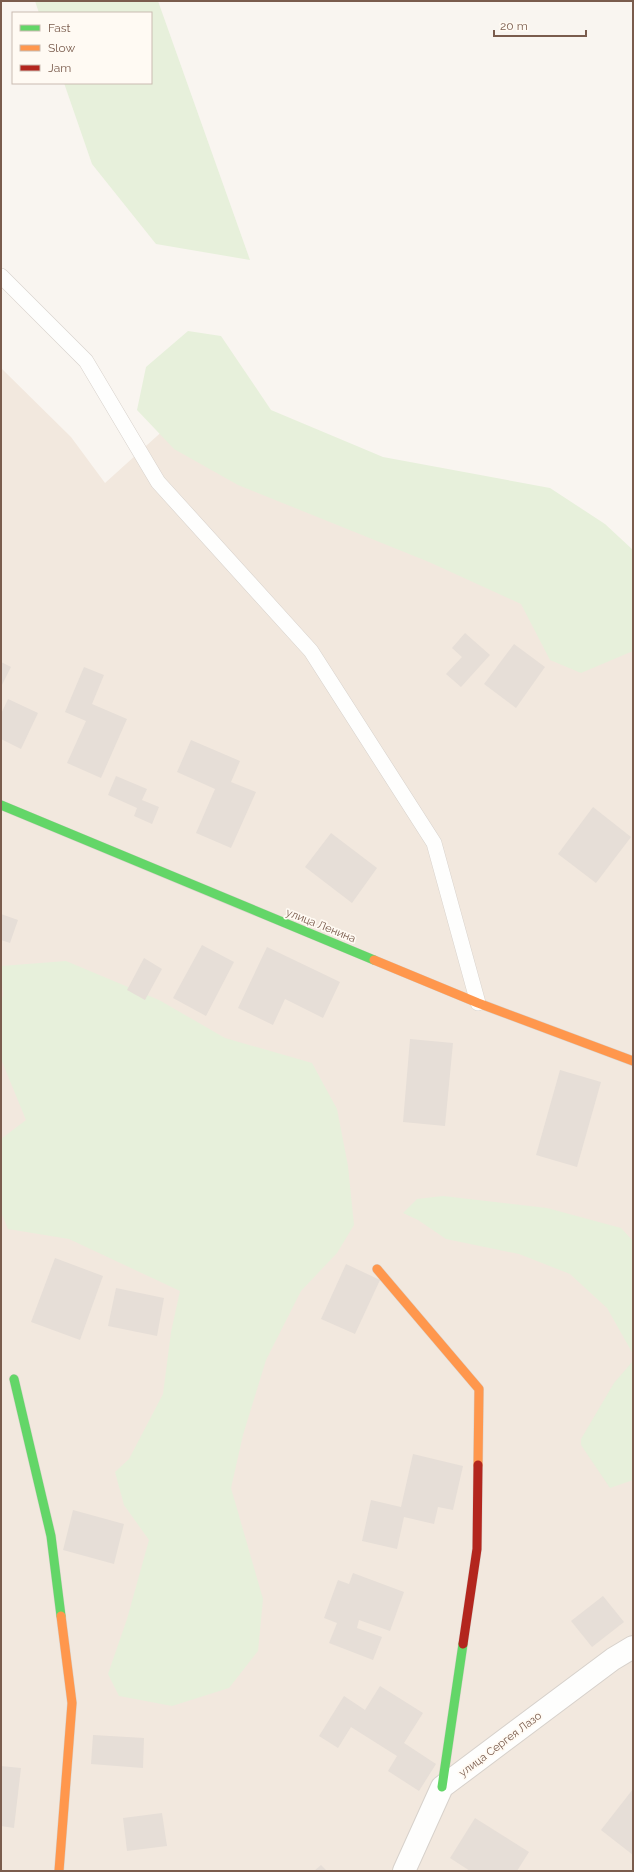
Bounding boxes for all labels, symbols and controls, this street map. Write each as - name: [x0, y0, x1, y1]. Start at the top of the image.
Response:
- legend: [12, 12, 152, 84]
- scale bar: [494, 12, 586, 38]
- text: 20 m: [500, 19, 528, 33]
- text: Fast: [48, 21, 71, 35]
- text: Slow: [48, 41, 75, 55]
- text: Jam: [48, 61, 71, 75]
- street label: улица Ленина: [284, 906, 357, 945]
- street label: улица Сергея Лазо: [457, 1709, 544, 1780]

